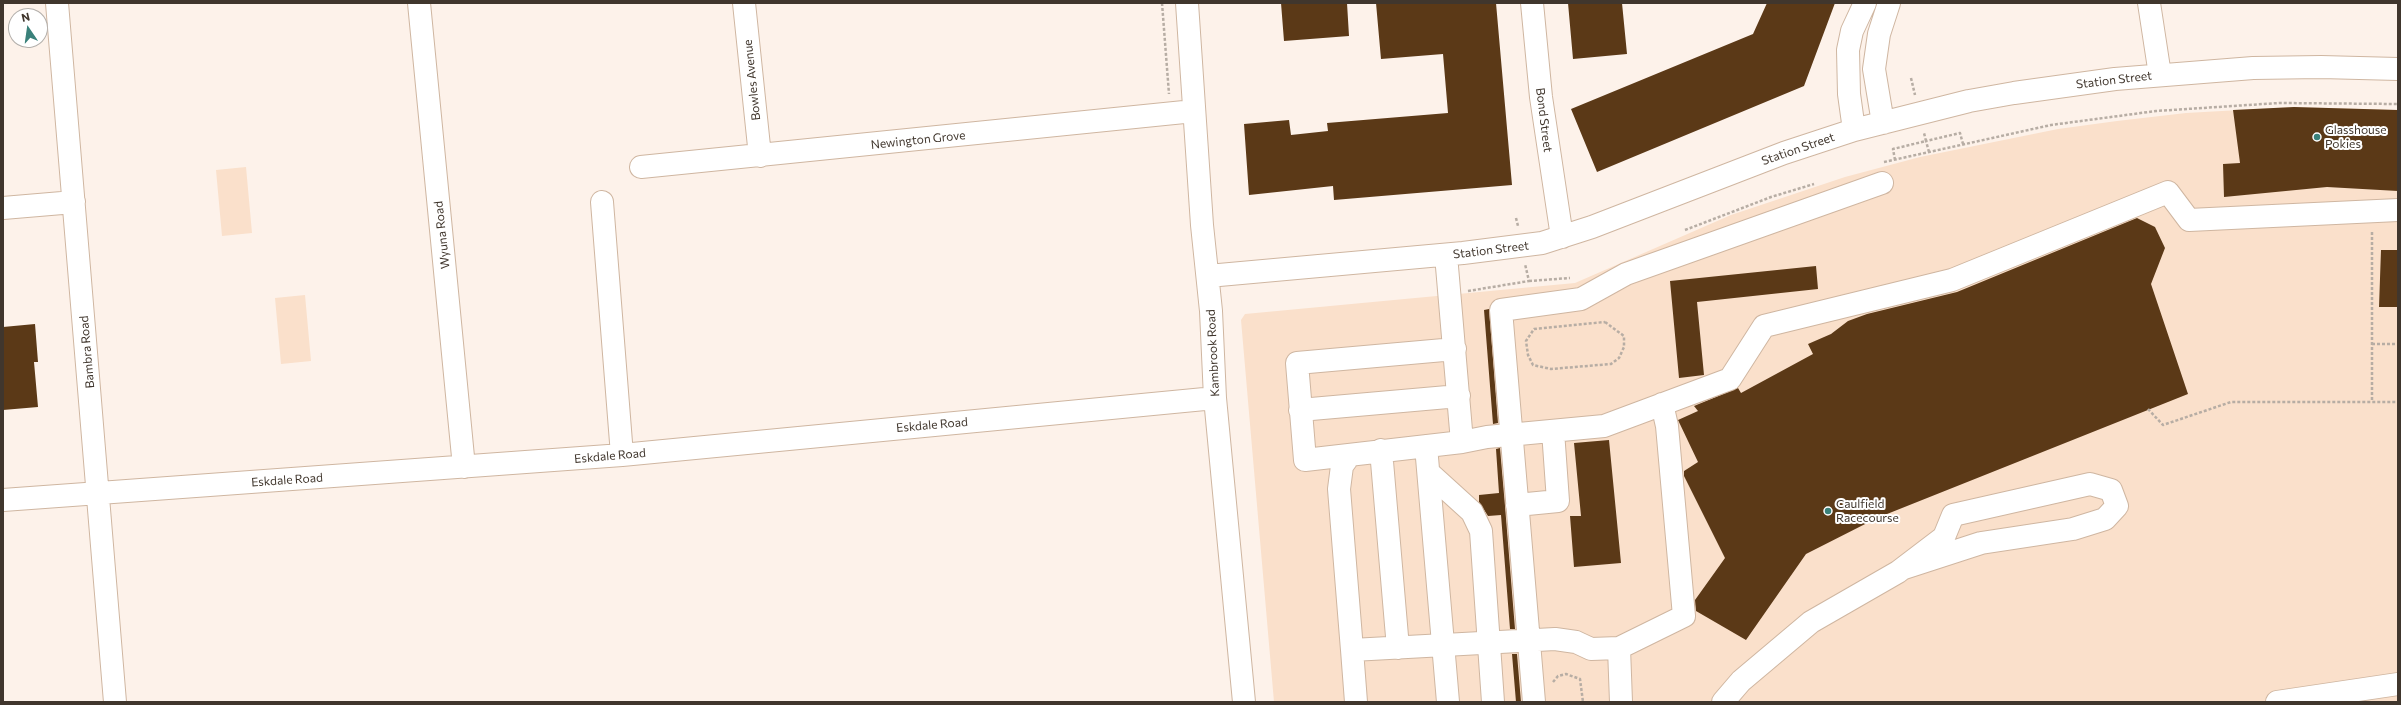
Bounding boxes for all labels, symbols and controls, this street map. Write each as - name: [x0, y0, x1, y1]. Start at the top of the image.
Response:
- north arrow: [8, 8, 48, 48]
- text: N: [20, 10, 31, 24]
- street label: Bowles Avenue: [741, 39, 763, 121]
- street label: Station Street: [2075, 68, 2153, 92]
- street label: Bond Street: [1533, 87, 1555, 153]
- place label: Glasshouse Pokies: [2325, 123, 2387, 151]
- street label: Newington Grove: [870, 128, 966, 152]
- street label: Station Street: [1760, 130, 1836, 168]
- marker: Glasshouse Pokies: [2312, 132, 2322, 142]
- street label: Wyuna Road: [431, 200, 453, 270]
- street label: Station Street: [1452, 238, 1530, 262]
- street label: Kambrook Road: [1204, 309, 1222, 397]
- street label: Bambra Road: [77, 315, 97, 389]
- street label: Eskdale Road: [896, 415, 968, 435]
- street label: Eskdale Road: [574, 446, 646, 466]
- street label: Eskdale Road: [251, 470, 323, 490]
- place label: Caulfield Racecourse: [1836, 497, 1899, 525]
- marker: Caulfield Racecourse: [1823, 506, 1833, 516]

